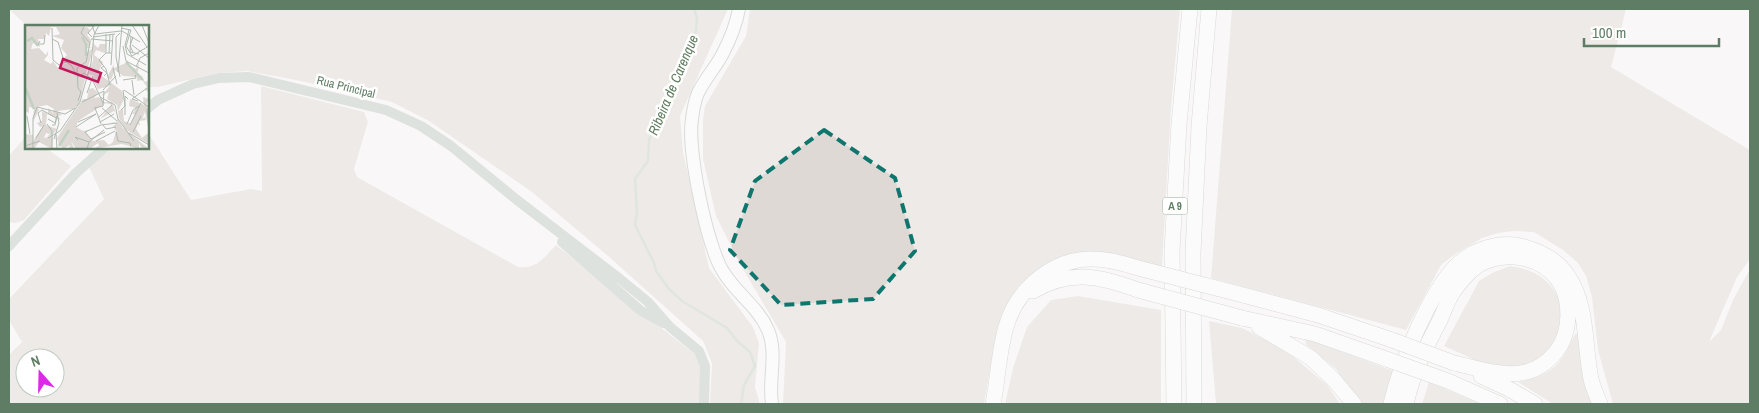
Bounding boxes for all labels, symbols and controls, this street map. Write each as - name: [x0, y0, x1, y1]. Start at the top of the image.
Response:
- scale bar: [1584, 15, 1719, 47]
- text: 100 m: [1592, 22, 1626, 43]
- inset map: [25, 25, 149, 149]
- water label: Ribeira de Carenque: [644, 32, 702, 138]
- street label: Rua Principal: [315, 72, 377, 102]
- road number: A 9: [1162, 198, 1188, 215]
- north arrow: [15, 348, 65, 398]
- text: N: [29, 351, 43, 371]

